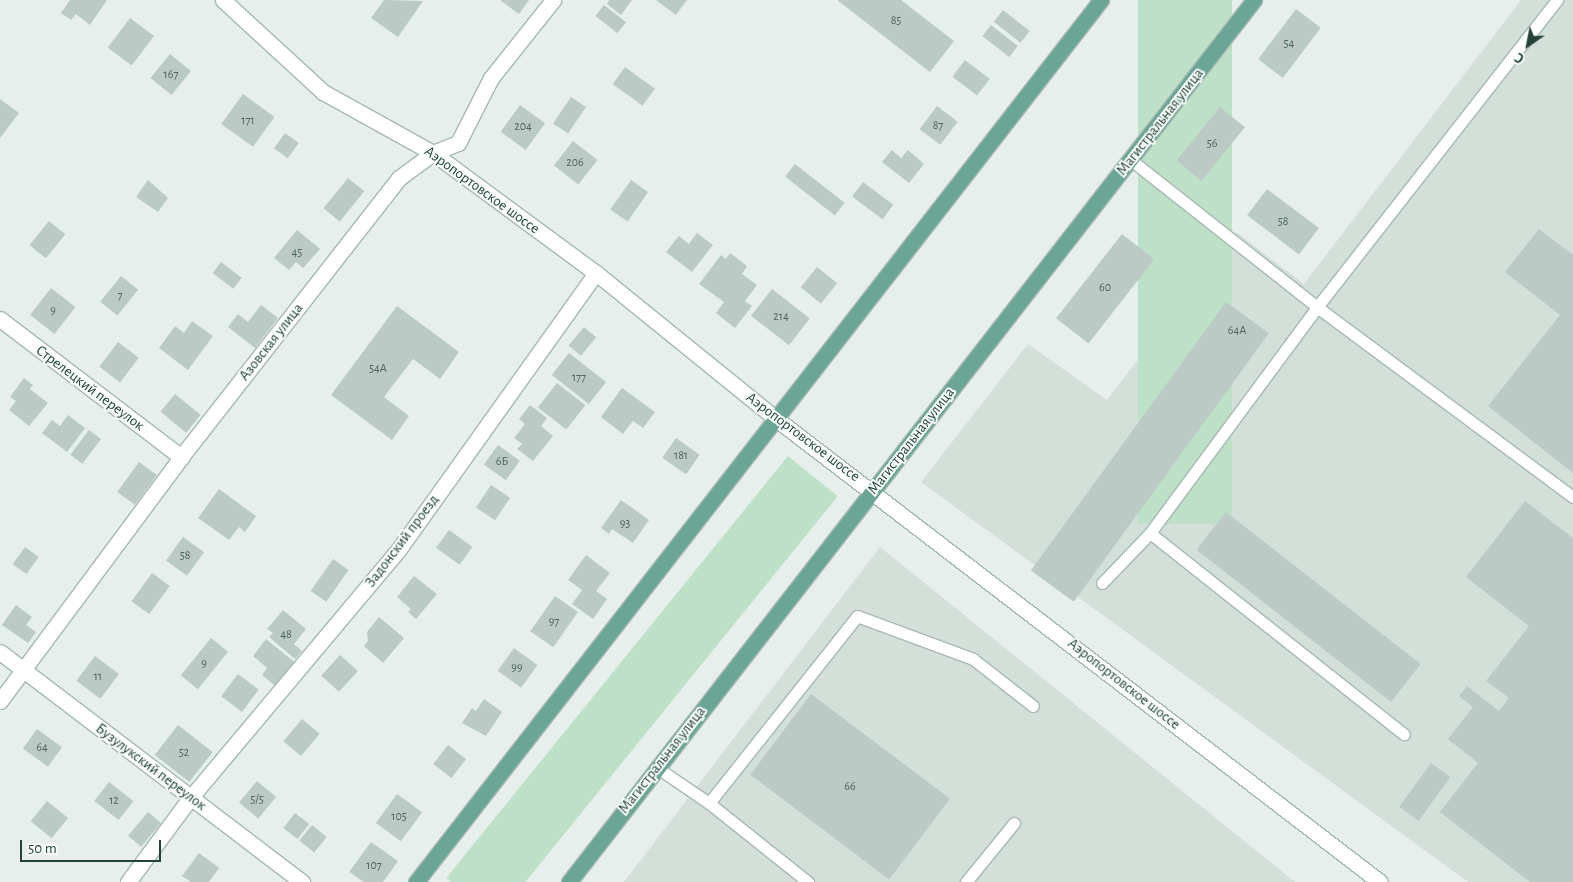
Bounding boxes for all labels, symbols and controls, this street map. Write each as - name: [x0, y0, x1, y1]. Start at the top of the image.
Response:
- house number: 85: [891, 14, 901, 28]
- north arrow: [1503, 20, 1553, 70]
- house number: 54: [1284, 37, 1294, 51]
- text: С: [1513, 50, 1527, 66]
- street label: Магистральная улица: [1113, 65, 1207, 179]
- house number: 167: [164, 68, 178, 82]
- house number: 171: [241, 114, 255, 128]
- house number: 87: [933, 119, 943, 133]
- house number: 204: [514, 120, 532, 134]
- house number: 56: [1207, 137, 1217, 151]
- street label: Аэропортовское шоссе: [421, 142, 543, 238]
- house number: 206: [566, 156, 584, 170]
- house number: 58: [1278, 215, 1288, 229]
- house number: 45: [292, 246, 302, 260]
- house number: 60: [1099, 281, 1111, 295]
- house number: 7: [117, 289, 123, 303]
- street label: Азовская улица: [235, 300, 307, 384]
- house number: 9: [50, 304, 56, 318]
- house number: 214: [773, 310, 789, 324]
- house number: 64А: [1228, 324, 1246, 338]
- street label: Стрелецкий переулок: [32, 341, 148, 435]
- house number: 54А: [369, 362, 387, 376]
- house number: 177: [572, 371, 586, 385]
- street label: Магистральная улица: [864, 384, 958, 498]
- street label: Аэропортовское шоссе: [742, 388, 864, 486]
- house number: 181: [674, 449, 688, 463]
- house number: 6Б: [496, 455, 508, 469]
- street label: Задонский проезд: [361, 491, 443, 591]
- house number: 93: [620, 517, 630, 531]
- house number: 58: [180, 549, 190, 563]
- house number: 97: [549, 615, 559, 629]
- house number: 48: [280, 628, 292, 642]
- street label: Аэропортовское шоссе: [1064, 634, 1184, 734]
- house number: 9: [201, 657, 207, 671]
- house number: 99: [511, 661, 523, 675]
- house number: 11: [94, 670, 102, 684]
- street label: Магистральная улица: [615, 703, 709, 817]
- street label: Бузулукский переулок: [92, 719, 210, 815]
- house number: 64: [36, 741, 48, 755]
- house number: 52: [179, 746, 189, 760]
- house number: 66: [844, 780, 856, 794]
- house number: 5/5: [250, 793, 264, 807]
- house number: 12: [109, 794, 119, 808]
- house number: 105: [391, 810, 407, 824]
- scale bar: [22, 830, 164, 862]
- text: 50 m: [28, 841, 57, 856]
- house number: 107: [366, 859, 382, 873]

